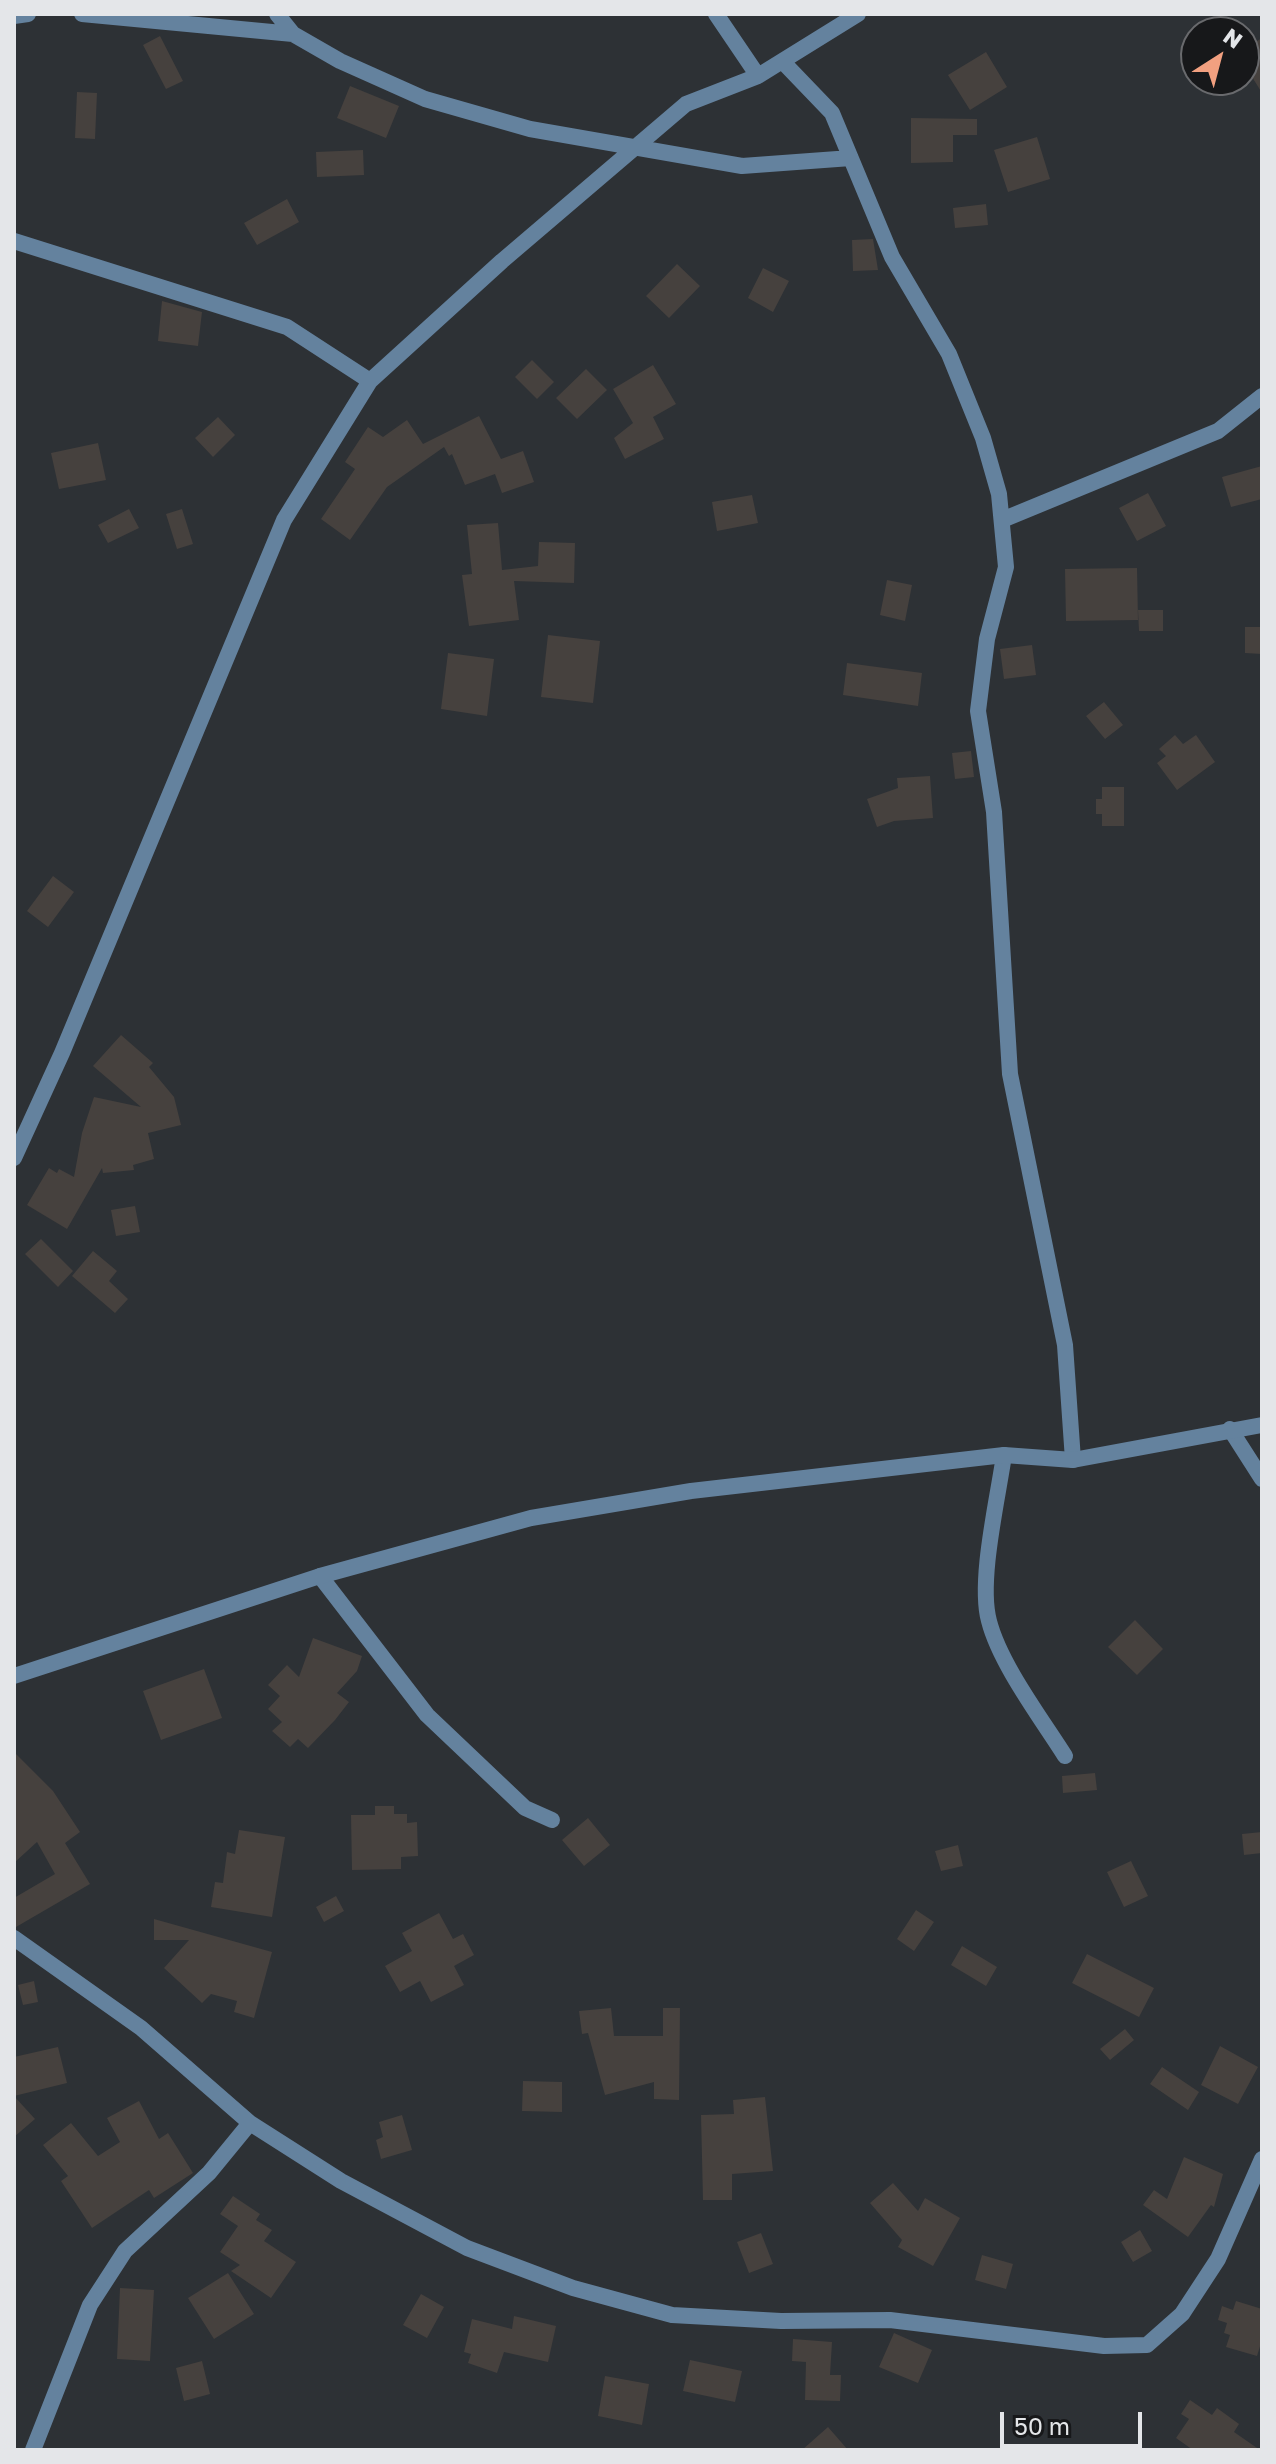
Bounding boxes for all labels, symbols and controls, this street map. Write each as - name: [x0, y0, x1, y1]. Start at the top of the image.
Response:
- north arrow: [1180, 16, 1260, 96]
- text: N: [1219, 22, 1248, 54]
- scale bar: [1004, 2396, 1146, 2446]
- text: 50 m: [1014, 2411, 1070, 2440]

